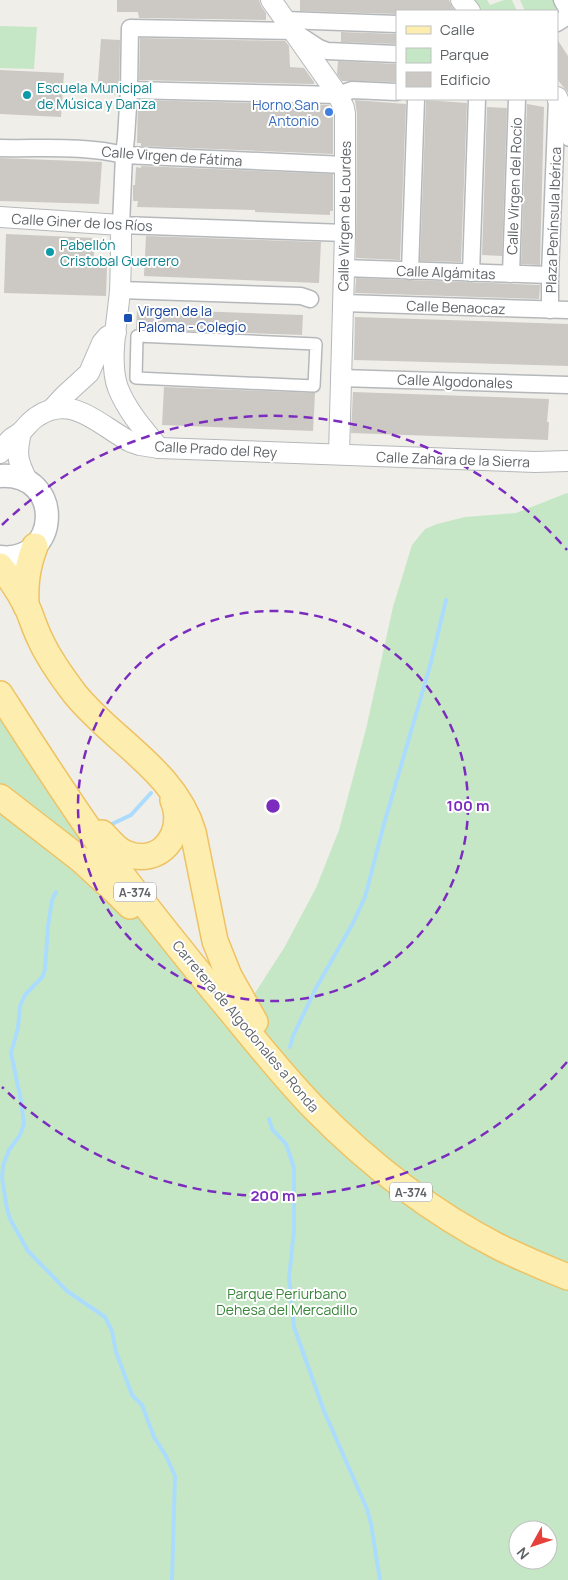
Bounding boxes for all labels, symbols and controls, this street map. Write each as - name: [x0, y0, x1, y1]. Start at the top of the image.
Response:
- legend: [396, 10, 558, 100]
- text: Calle: [440, 19, 475, 40]
- text: Parque: [440, 44, 489, 65]
- text: Edificio: [440, 69, 491, 90]
- place label: Escuela Municipal de Música y Danza: [37, 78, 156, 113]
- marker: Escuela Municipal de Música y Danza: [21, 89, 33, 101]
- place label: Horno San Antonio: [252, 95, 319, 130]
- marker: Horno San Antonio: [323, 106, 335, 118]
- street label: Calle Virgen del Rocío: [502, 117, 526, 255]
- street label: Calle Virgen de Lourdes: [333, 141, 355, 291]
- street label: Calle Virgen de Fátima: [101, 142, 243, 170]
- street label: Plaza Península Ibérica: [541, 147, 565, 293]
- street label: Calle Giner de los Ríos: [11, 209, 153, 235]
- place label: Pabellón Cristobal Guerrero: [60, 235, 179, 270]
- marker: Pabellón Cristobal Guerrero: [44, 246, 56, 258]
- street label: Calle Algámitas: [396, 261, 496, 283]
- street label: Calle Benaocaz: [406, 296, 506, 318]
- place label: Virgen de la Paloma - Colegio: [138, 301, 246, 336]
- marker: Virgen de la Paloma - Colegio: [122, 312, 134, 324]
- street label: Calle Algodonales: [397, 369, 513, 393]
- street label: Calle Prado del Rey: [154, 436, 278, 462]
- street label: Calle Zahara de la Sierra: [376, 447, 530, 471]
- text: 100 m: [447, 795, 489, 816]
- centre of rings: [264, 797, 282, 815]
- road number: A-374: [114, 882, 156, 902]
- street label: Carretera de Algodonales a Ronda: [168, 936, 324, 1116]
- road number: A-374: [390, 1182, 432, 1202]
- text: 200 m: [250, 1185, 296, 1206]
- park label: Parque Periurbano Dehesa del Mercadillo: [216, 1284, 358, 1319]
- north arrow: [508, 1520, 558, 1570]
- text: N: [512, 1544, 533, 1564]

